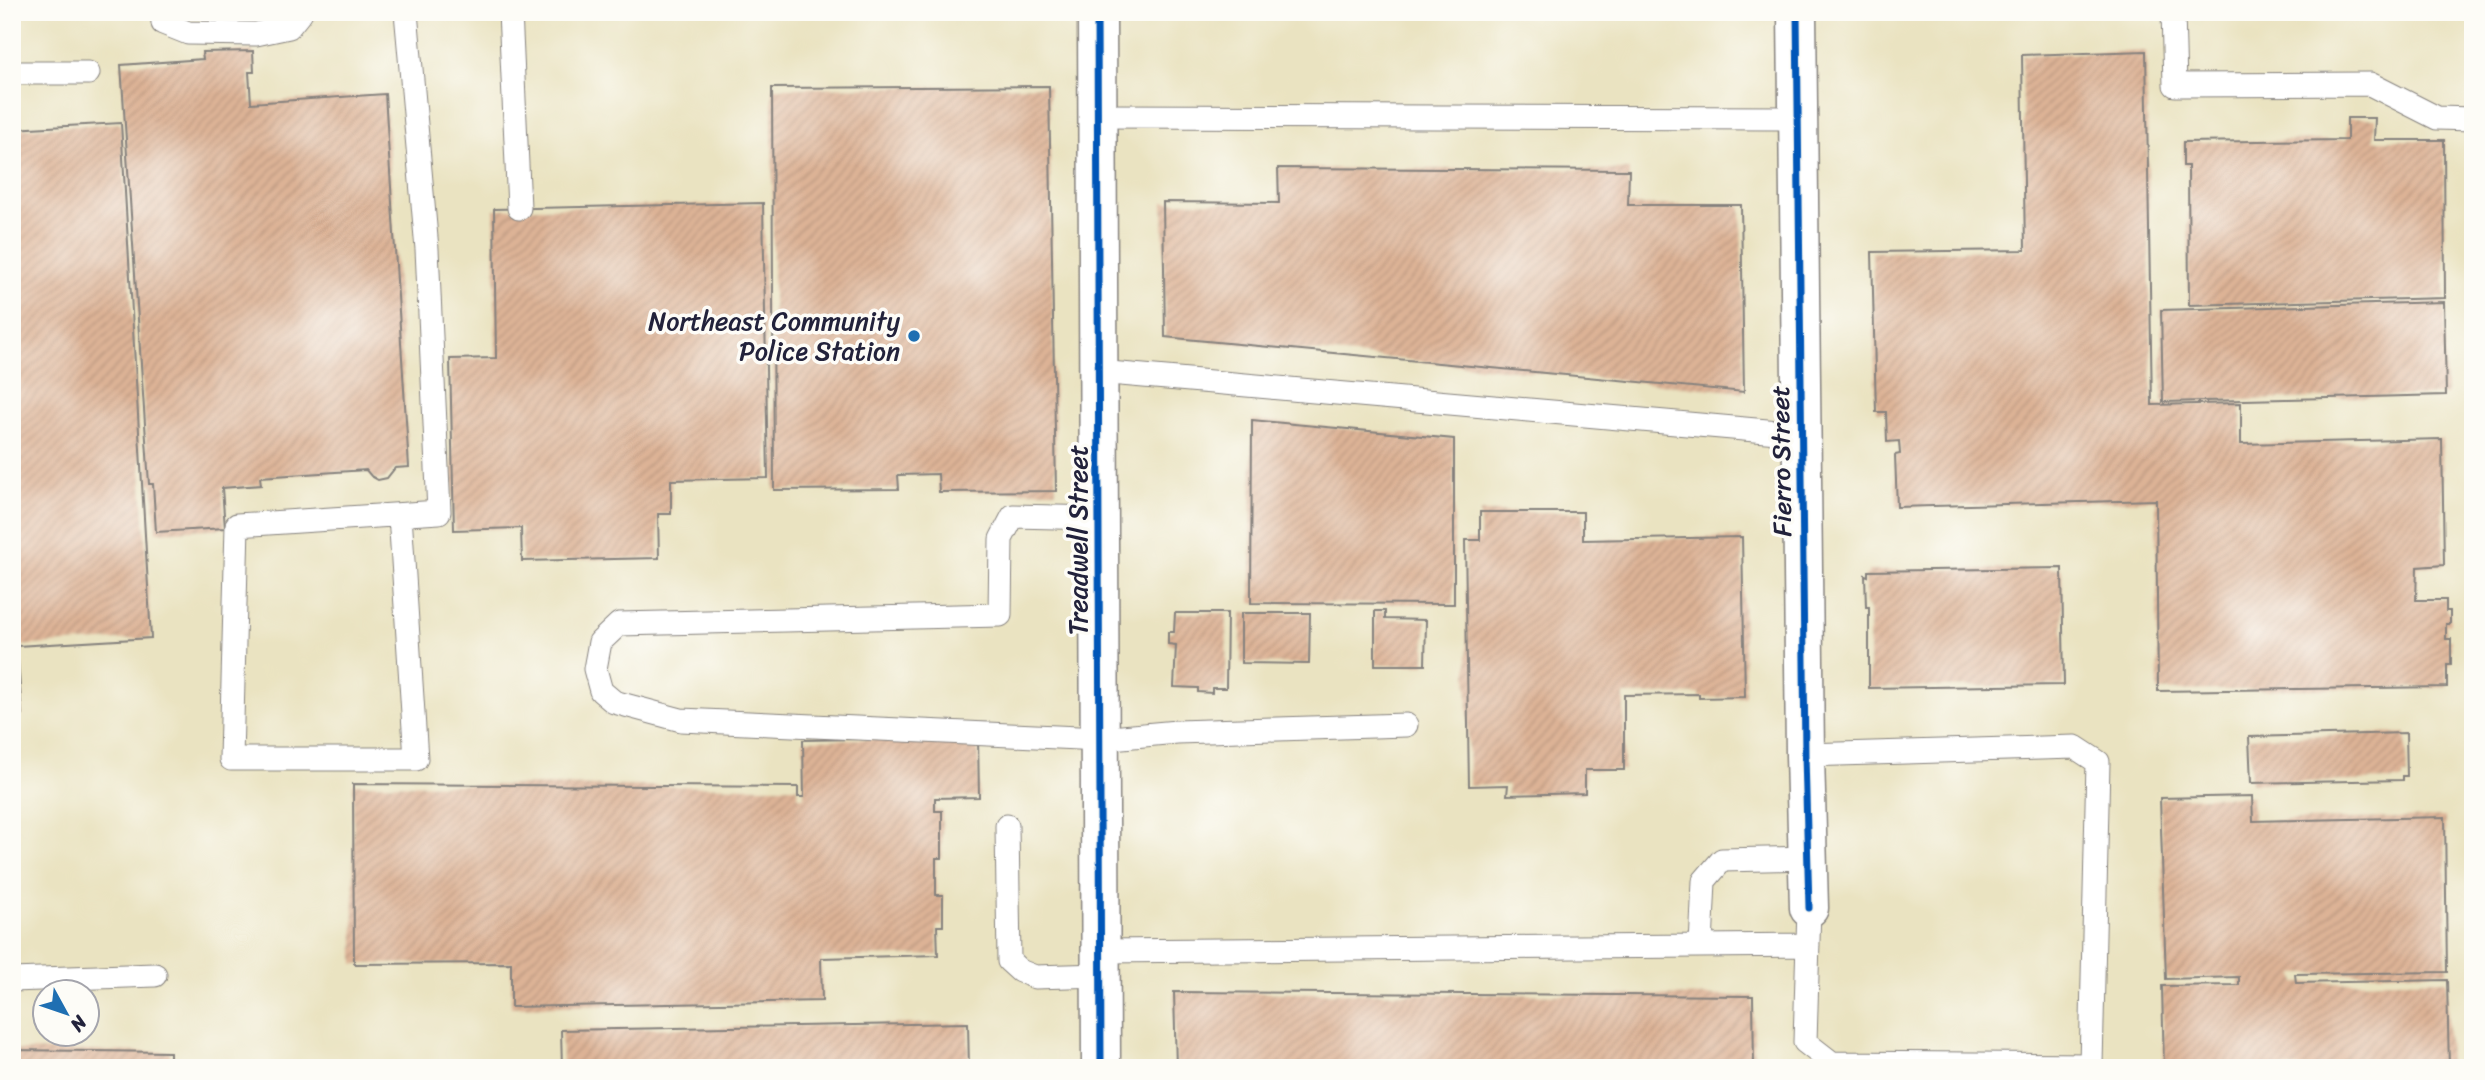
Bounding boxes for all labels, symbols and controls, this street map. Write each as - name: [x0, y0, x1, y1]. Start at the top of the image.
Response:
- place label: Northeast Community Police Station: [648, 298, 900, 374]
- marker: Northeast Community Police Station: [906, 328, 922, 344]
- street label: Fierro Street: [1757, 385, 1805, 537]
- street label: Treadwell Street: [1055, 445, 1101, 635]
- north arrow: [32, 978, 102, 1048]
- text: N: [61, 1007, 96, 1040]

